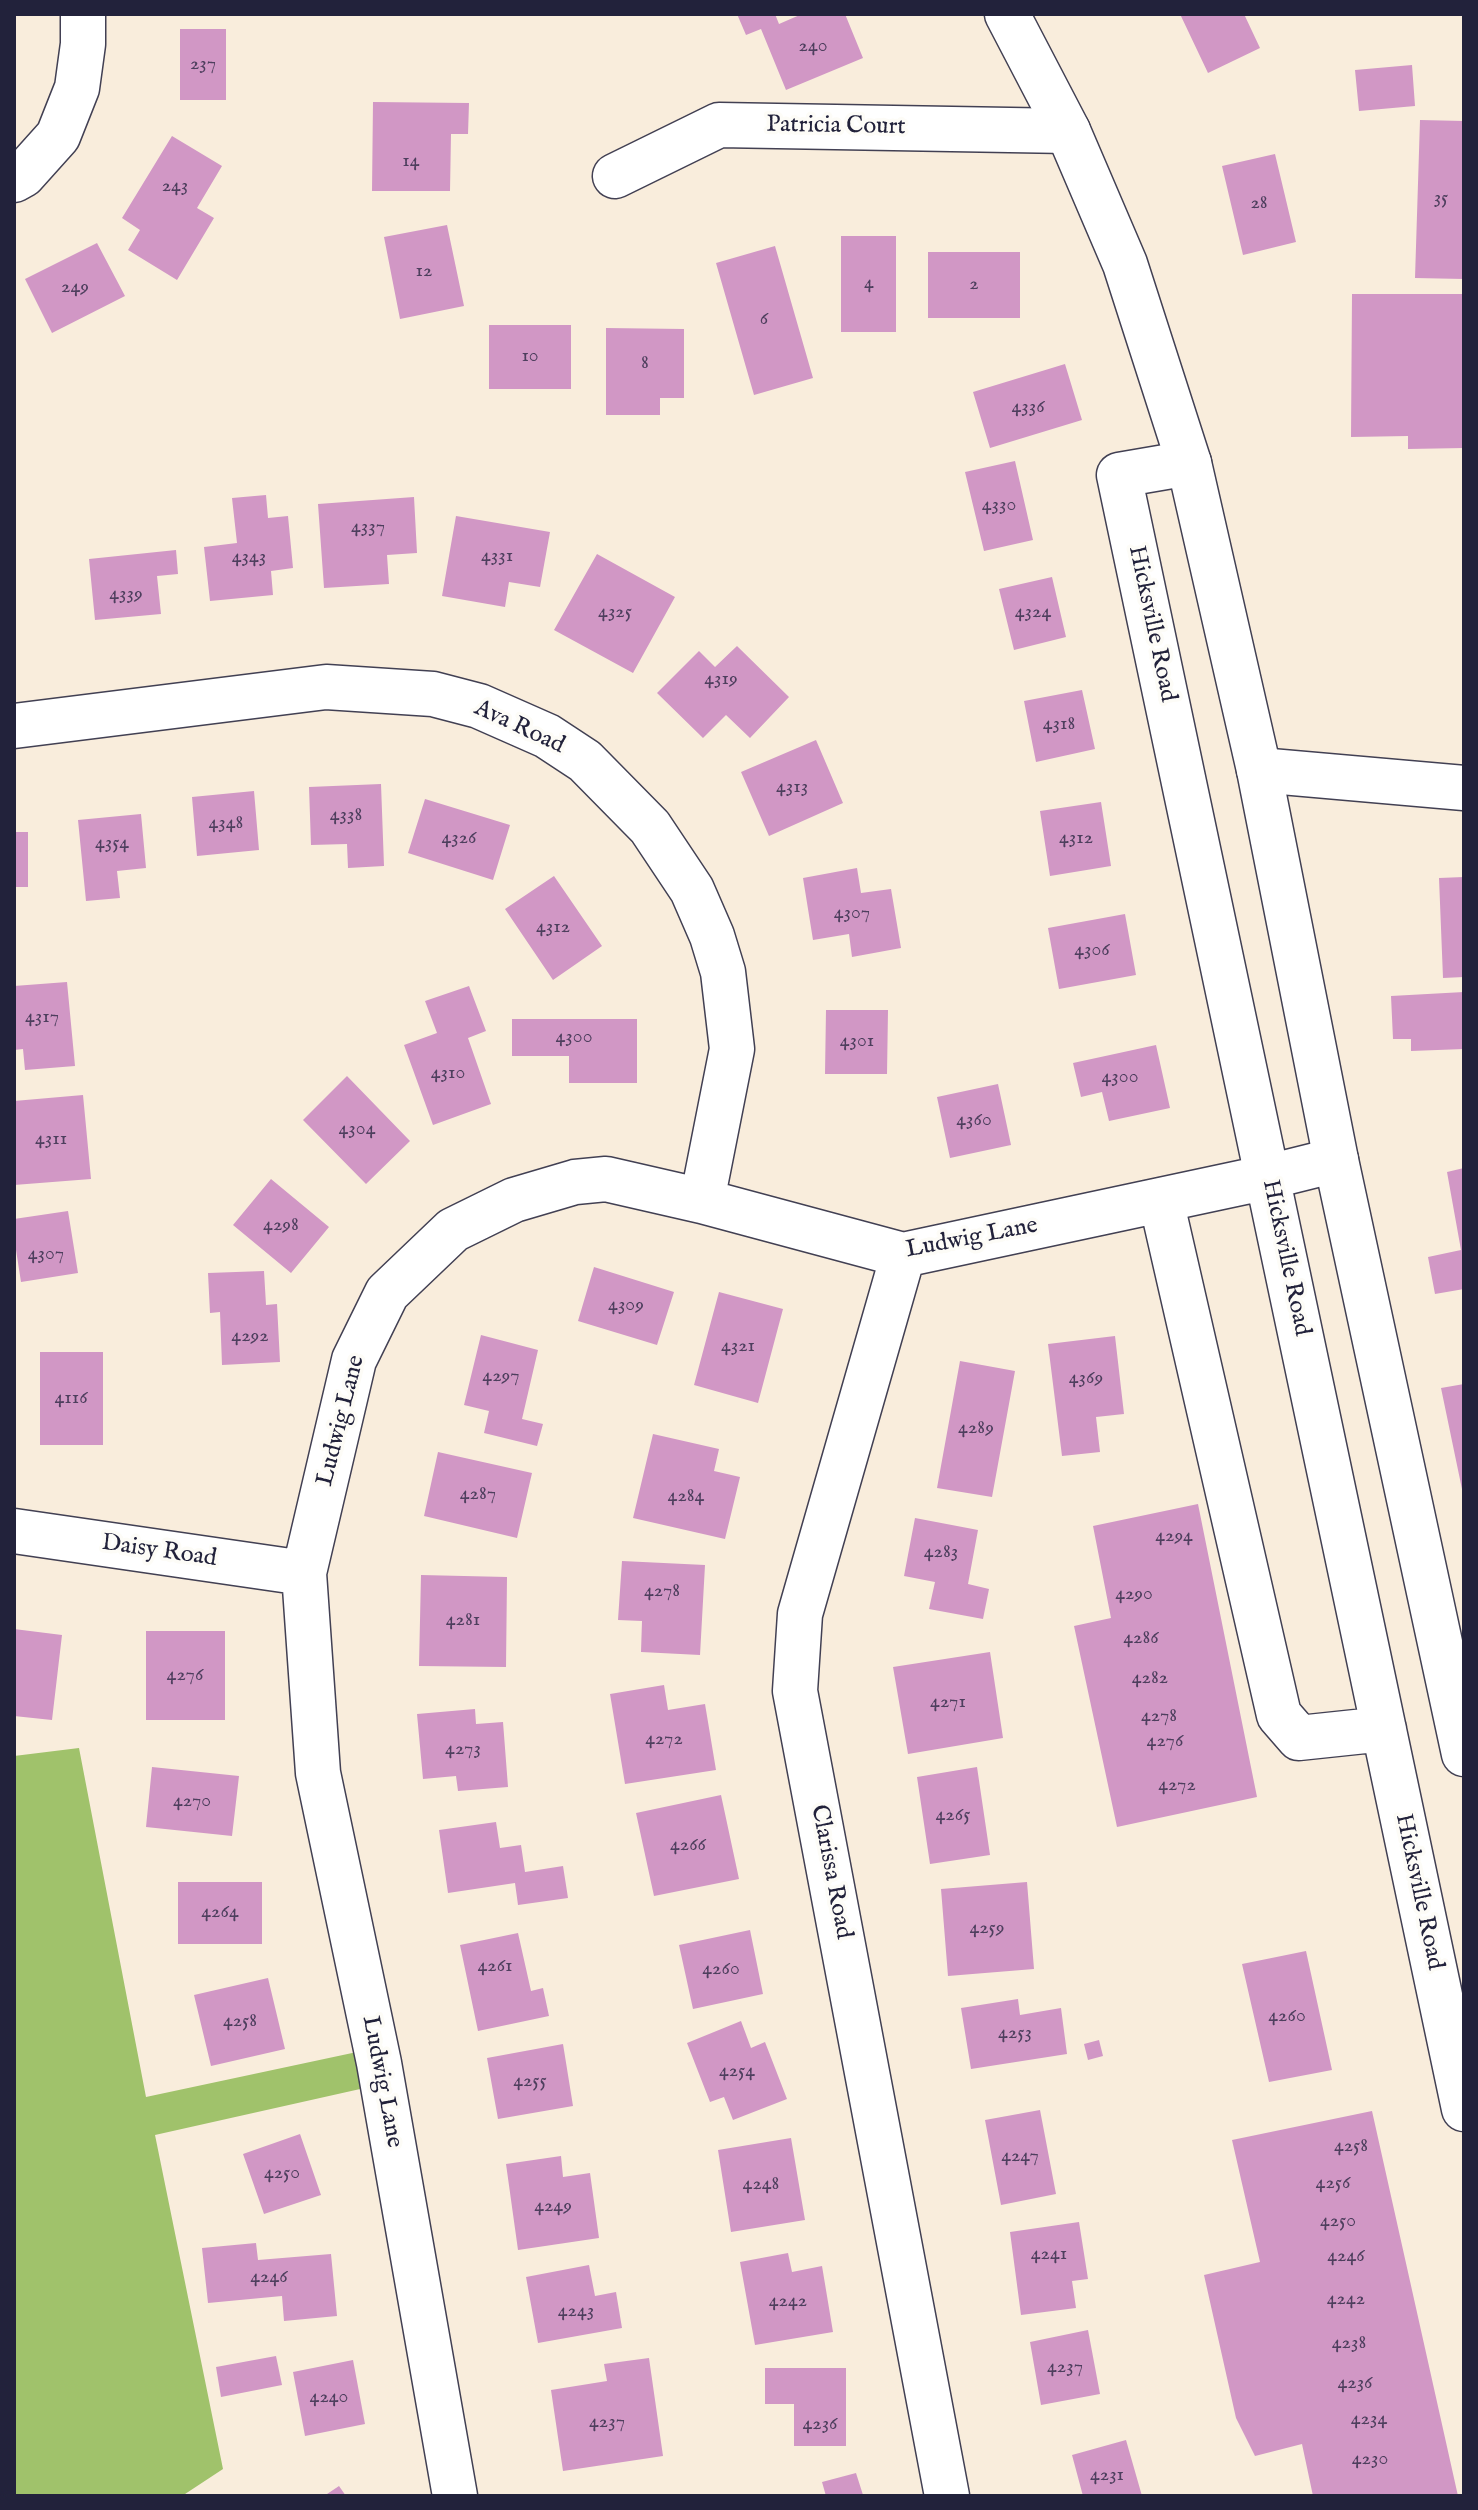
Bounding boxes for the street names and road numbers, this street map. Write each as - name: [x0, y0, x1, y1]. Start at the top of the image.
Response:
- street label: Patricia Court: [766, 111, 906, 143]
- street label: Hicksville Road: [1120, 543, 1182, 705]
- street label: Ava Road: [469, 695, 569, 761]
- street label: Hicksville Road: [1254, 1177, 1316, 1339]
- street label: Ludwig Lane: [904, 1212, 1040, 1266]
- street label: Ludwig Lane: [312, 1353, 372, 1489]
- street label: Daisy Road: [100, 1530, 218, 1574]
- street label: Clarissa Road: [803, 1802, 857, 1942]
- street label: Hicksville Road: [1387, 1811, 1449, 1973]
- street label: Ludwig Lane: [354, 2014, 408, 2150]

